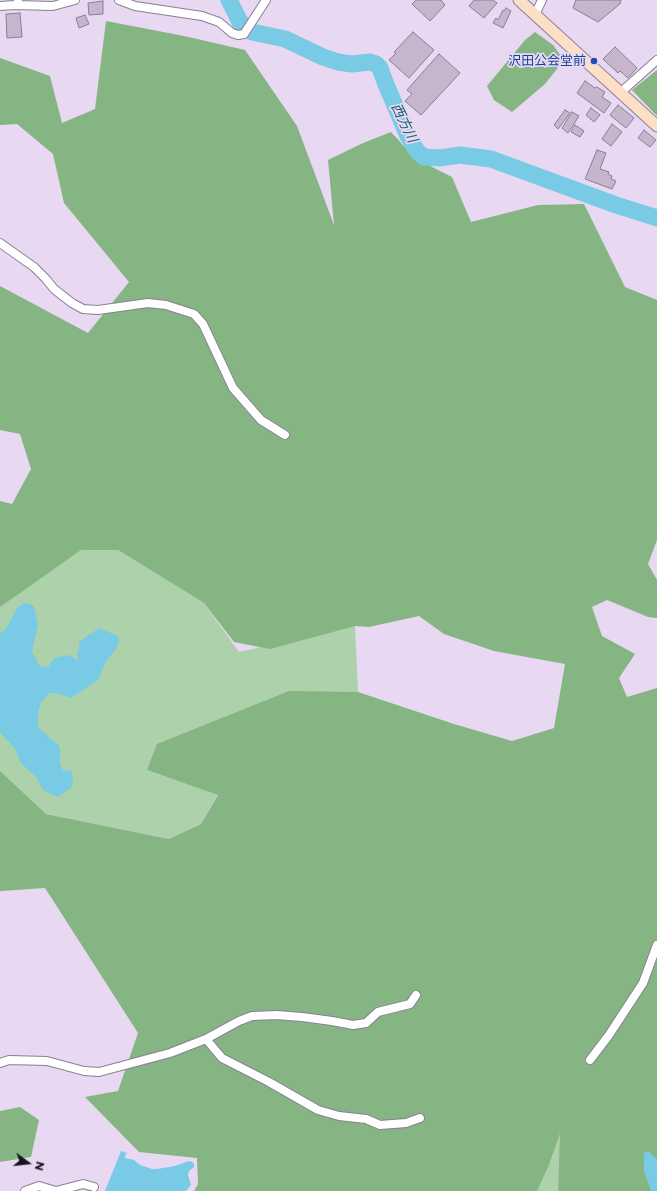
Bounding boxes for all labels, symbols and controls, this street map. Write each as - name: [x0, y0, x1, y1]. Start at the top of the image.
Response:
- place label: 沢田公会堂前: [508, 53, 586, 69]
- marker: 沢田公会堂前: [589, 56, 599, 66]
- water label: 西方川: [387, 100, 421, 146]
- north arrow: [8, 1143, 48, 1183]
- text: N: [32, 1160, 48, 1172]

